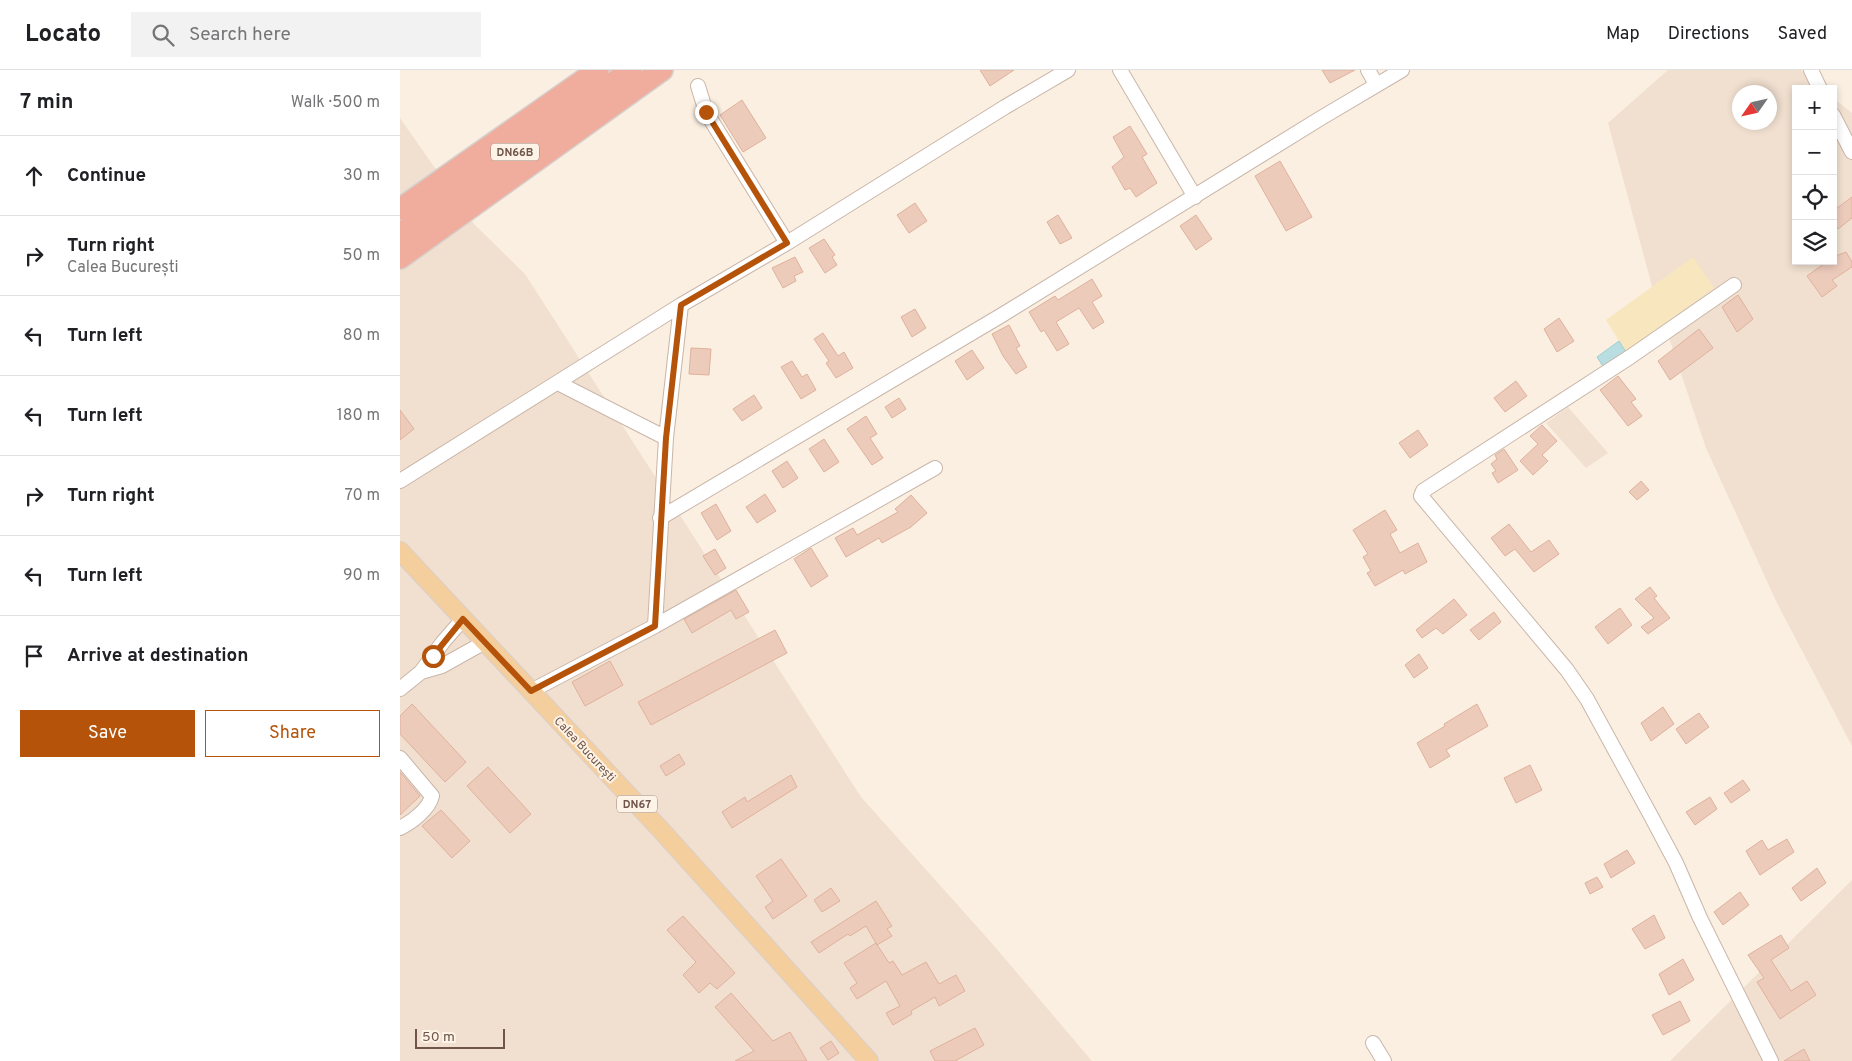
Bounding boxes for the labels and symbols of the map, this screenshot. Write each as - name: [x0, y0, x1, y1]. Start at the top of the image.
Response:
- north arrow: [1732, 85, 1777, 130]
- route end: [695, 101, 718, 124]
- road number: DN66B: [491, 144, 539, 160]
- route start: [422, 645, 445, 668]
- street label: Calea București: [550, 714, 619, 786]
- road number: DN67: [617, 796, 657, 812]
- scale bar: [415, 1026, 505, 1049]

